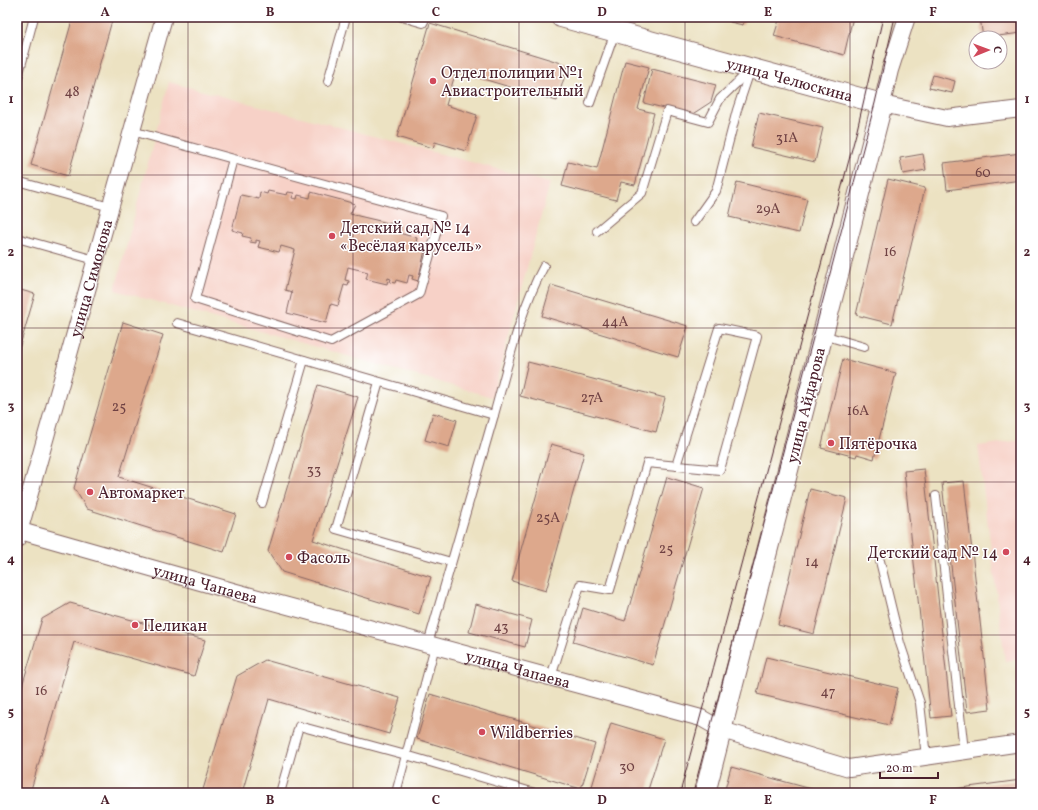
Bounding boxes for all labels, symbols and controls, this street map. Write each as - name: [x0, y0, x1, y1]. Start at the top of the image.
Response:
- text: A: [100, 4, 110, 22]
- text: B: [266, 4, 275, 22]
- text: C: [432, 4, 440, 22]
- text: D: [597, 4, 607, 22]
- text: E: [764, 4, 772, 22]
- text: F: [929, 4, 937, 22]
- north arrow: [968, 30, 1008, 70]
- text: С: [989, 46, 1004, 54]
- street label: улица Челюскина: [723, 53, 855, 109]
- place label: Отдел полиции №1 Авиастроительный: [441, 63, 584, 103]
- marker: Отдел полиции №1 Авиастроительный: [428, 76, 438, 86]
- house number: 48: [64, 83, 80, 102]
- text: 1: [8, 91, 14, 109]
- text: 1: [1024, 91, 1030, 109]
- house number: 31А: [776, 129, 798, 148]
- house number: 60: [975, 164, 991, 183]
- house number: 29А: [756, 200, 780, 219]
- street label: улица Симонова: [65, 217, 119, 340]
- place label: Детский сад № 14 «Весёлая карусель»: [340, 218, 482, 258]
- marker: Детский сад № 14 «Весёлая карусель»: [327, 231, 337, 241]
- house number: 16: [884, 243, 896, 262]
- text: 2: [8, 244, 15, 262]
- text: 2: [1024, 244, 1031, 262]
- house number: 44А: [602, 313, 628, 332]
- street label: улица Айдарова: [782, 345, 832, 466]
- house number: 27А: [581, 389, 603, 408]
- text: 3: [8, 398, 15, 416]
- house number: 25: [112, 398, 126, 417]
- text: 3: [1024, 398, 1031, 416]
- house number: 16А: [847, 402, 869, 421]
- place label: Пятёрочка: [839, 434, 918, 456]
- marker: Пятёрочка: [826, 438, 836, 448]
- house number: 33: [307, 461, 321, 480]
- place label: Автомаркет: [98, 483, 185, 505]
- marker: Автомаркет: [85, 487, 95, 497]
- house number: 25А: [536, 509, 560, 528]
- house number: 25: [659, 540, 673, 559]
- place label: Детский сад № 14: [868, 543, 998, 565]
- marker: Детский сад № 14: [1001, 547, 1011, 557]
- place label: Фасоль: [297, 548, 350, 570]
- text: 4: [7, 551, 15, 569]
- text: 4: [1023, 551, 1031, 569]
- marker: Фасоль: [284, 552, 294, 562]
- house number: 14: [805, 553, 819, 572]
- street label: улица Чапаева: [150, 560, 260, 610]
- place label: Пеликан: [143, 616, 207, 638]
- house number: 43: [494, 618, 508, 637]
- marker: Пеликан: [130, 620, 140, 630]
- street label: улица Чапаева: [463, 646, 573, 695]
- house number: 16: [35, 682, 47, 701]
- house number: 47: [820, 683, 836, 702]
- text: 5: [8, 704, 14, 722]
- text: 5: [1024, 704, 1030, 722]
- place label: Wildberries: [490, 723, 573, 745]
- marker: Wildberries: [477, 727, 487, 737]
- scale bar: [880, 754, 938, 780]
- house number: 30: [619, 758, 635, 777]
- text: 20 m: [886, 761, 913, 777]
- text: A: [100, 792, 110, 810]
- text: B: [266, 792, 275, 810]
- text: C: [432, 792, 440, 810]
- text: D: [597, 792, 607, 810]
- text: E: [764, 792, 772, 810]
- text: F: [929, 792, 937, 810]

